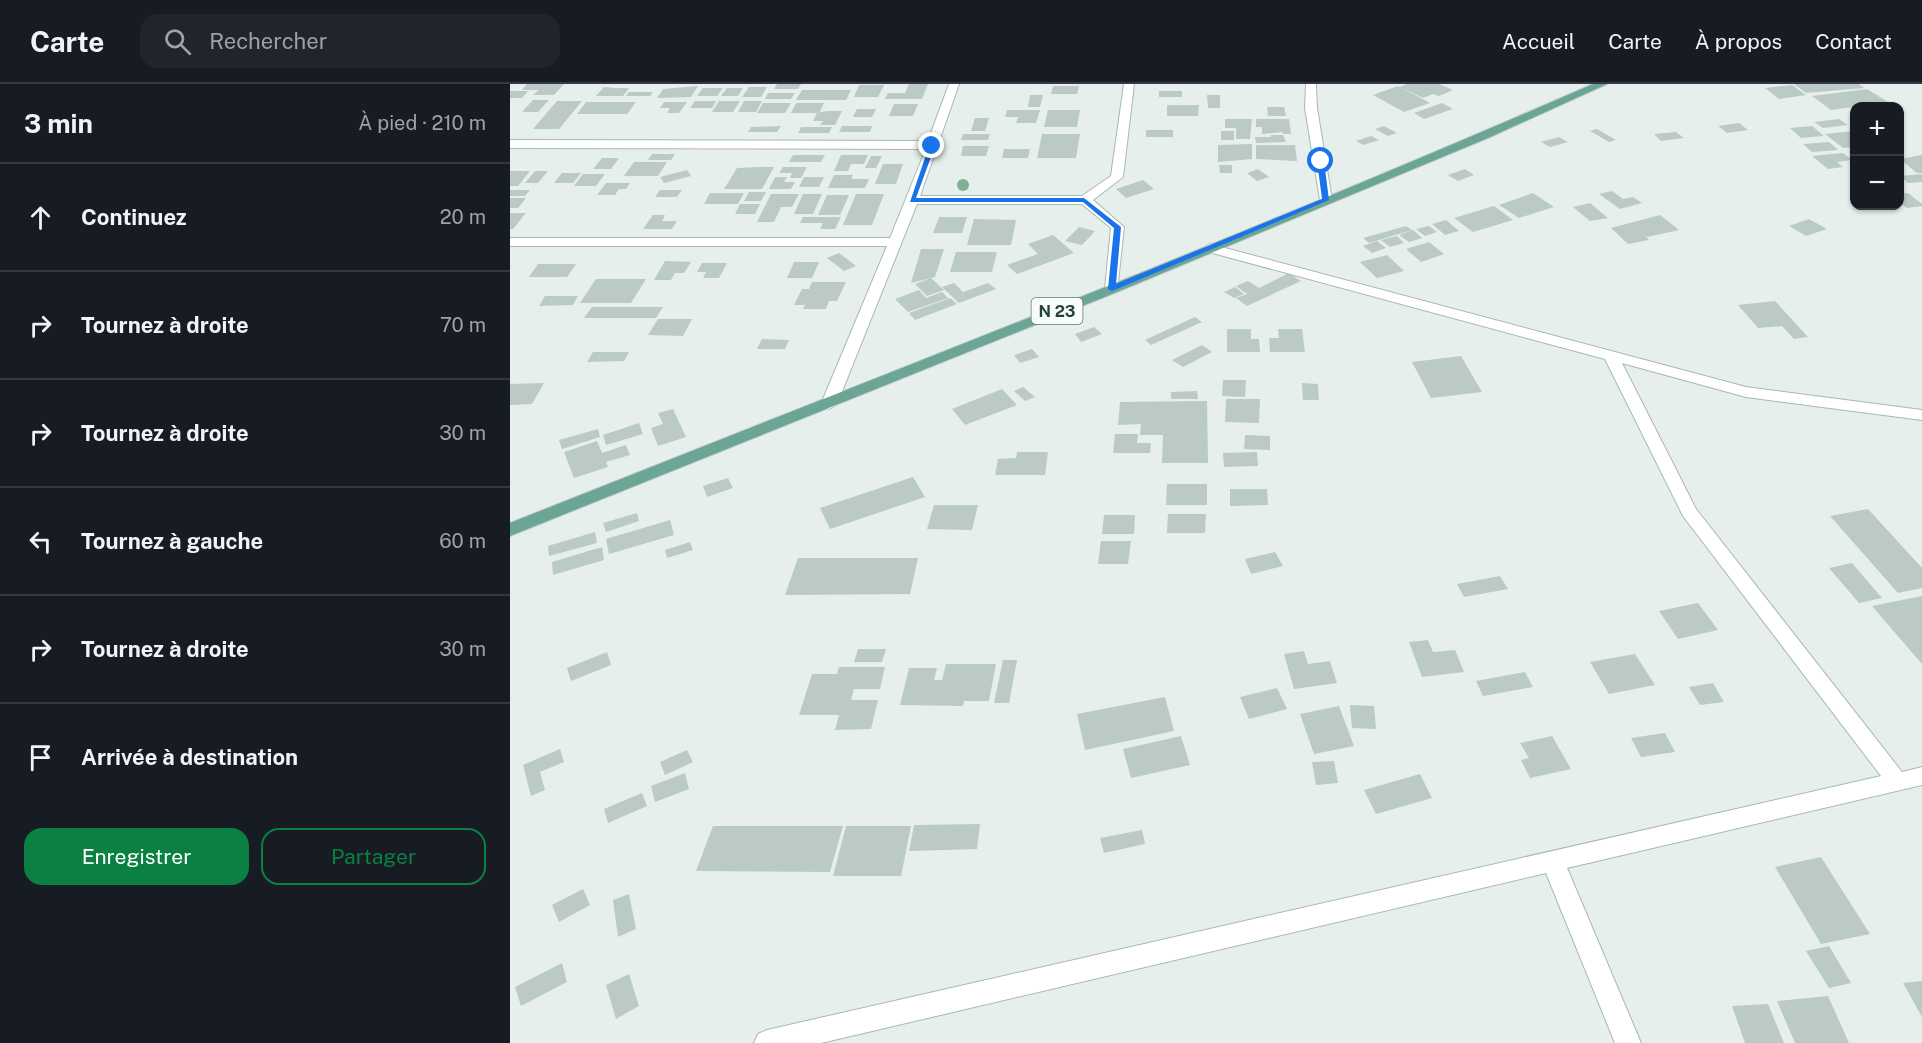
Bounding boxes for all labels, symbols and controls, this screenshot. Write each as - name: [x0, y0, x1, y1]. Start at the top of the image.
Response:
- search box: [140, 14, 560, 68]
- text: Carte: [30, 25, 104, 58]
- icon: search: [161, 25, 194, 58]
- text: Rechercher: [209, 28, 327, 54]
- text: Accueil: [1502, 29, 1575, 54]
- text: Carte: [1608, 29, 1662, 54]
- text: À propos: [1695, 29, 1782, 54]
- text: Contact: [1815, 29, 1892, 54]
- map controls: [1850, 102, 1904, 210]
- button: +: [1850, 102, 1904, 156]
- text: 3 min: [24, 108, 93, 139]
- text: À pied · 210 m: [358, 111, 486, 135]
- route end: [918, 132, 944, 158]
- route start: [1307, 147, 1333, 173]
- button: −: [1850, 156, 1904, 210]
- icon: ahead: [24, 201, 57, 234]
- text: Continuez: [81, 204, 187, 230]
- text: 20 m: [440, 205, 486, 229]
- road number: N 23: [1032, 298, 1082, 324]
- icon: right: [24, 309, 57, 342]
- text: Tournez à droite: [81, 312, 249, 338]
- text: 70 m: [440, 313, 486, 337]
- icon: right: [24, 417, 57, 450]
- text: Tournez à droite: [81, 420, 249, 446]
- text: 30 m: [439, 421, 486, 445]
- icon: left: [24, 525, 57, 558]
- text: Tournez à gauche: [81, 528, 263, 554]
- text: 60 m: [439, 529, 486, 553]
- icon: right: [24, 633, 57, 666]
- text: Tournez à droite: [81, 636, 249, 662]
- text: 30 m: [439, 637, 486, 661]
- icon: arrive: [24, 741, 57, 774]
- text: Arrivée à destination: [81, 744, 298, 770]
- button: Enregistrer: [24, 828, 249, 885]
- button: Partager: [261, 828, 486, 885]

